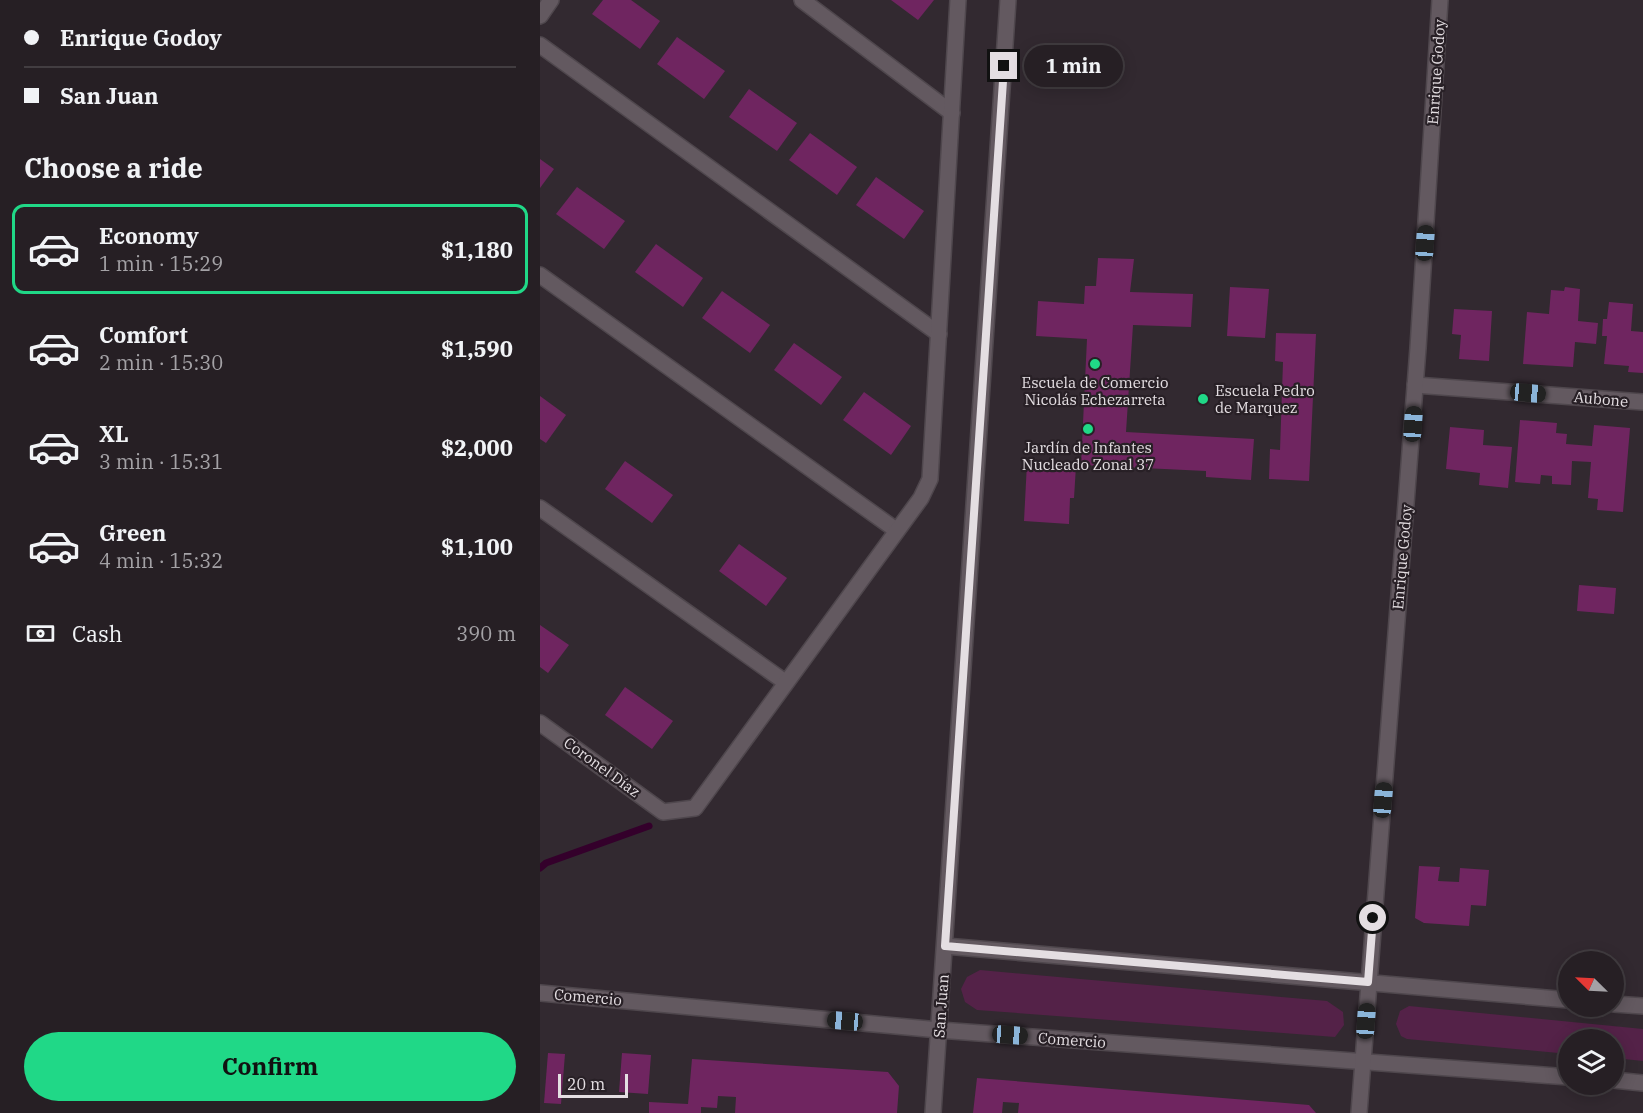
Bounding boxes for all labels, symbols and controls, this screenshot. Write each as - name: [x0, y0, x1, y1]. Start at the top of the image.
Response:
- street label: Enrique Godoy: [1423, 19, 1449, 125]
- text: Enrique Godoy: [60, 23, 222, 52]
- callout: 1 min: [1025, 45, 1124, 87]
- route end: [990, 52, 1017, 79]
- text: 1 min: [1046, 52, 1102, 79]
- text: San Juan: [60, 81, 159, 110]
- text: Choose a ride: [24, 150, 203, 185]
- text: Economy: [99, 221, 199, 250]
- icon: car: [27, 222, 81, 276]
- car: [1415, 224, 1435, 262]
- text: $1,180: [441, 235, 513, 264]
- text: 1 min · 15:29: [99, 250, 223, 277]
- text: Comfort: [99, 320, 188, 349]
- icon: car: [27, 321, 81, 375]
- text: $1,590: [441, 334, 513, 363]
- text: 2 min · 15:30: [99, 349, 223, 376]
- marker: Escuela de Comercio Nicolás Echezarreta: [1088, 357, 1102, 371]
- place label: Escuela de Comercio Nicolás Echezarreta: [1022, 373, 1168, 409]
- place label: Escuela Pedro de Marquez: [1215, 381, 1315, 417]
- car: [1509, 382, 1547, 404]
- street label: Aubone: [1573, 387, 1629, 411]
- marker: Escuela Pedro de Marquez: [1196, 392, 1210, 406]
- car: [1403, 405, 1423, 443]
- text: XL: [99, 419, 129, 448]
- icon: car: [27, 420, 81, 474]
- marker: Jardín de Infantes Nucleado Zonal 37: [1081, 422, 1095, 436]
- text: $2,000: [441, 433, 513, 462]
- place label: Jardín de Infantes Nucleado Zonal 37: [1022, 438, 1154, 474]
- text: 3 min · 15:31: [99, 448, 223, 475]
- street label: Enrique Godoy: [1388, 504, 1416, 610]
- text: Green: [99, 518, 166, 547]
- icon: car: [27, 519, 81, 573]
- text: $1,100: [441, 532, 513, 561]
- text: 4 min · 15:32: [99, 547, 223, 574]
- icon: cash: [24, 617, 57, 650]
- text: Cash: [72, 619, 123, 648]
- text: 390 m: [456, 620, 516, 647]
- street label: Coronel Díaz: [560, 733, 644, 801]
- car: [1372, 781, 1394, 819]
- route start: [1359, 904, 1386, 931]
- north arrow: [1558, 951, 1624, 1017]
- map controls: [1558, 951, 1624, 1095]
- street label: San Juan: [929, 973, 953, 1039]
- street label: Comercio: [553, 985, 623, 1009]
- car: [1356, 1002, 1376, 1040]
- car: [826, 1010, 864, 1032]
- car: [991, 1025, 1029, 1045]
- street label: Comercio: [1037, 1028, 1107, 1052]
- button: layers: [1558, 1029, 1624, 1095]
- button: Confirm: [24, 1032, 516, 1101]
- scale bar: [558, 1071, 628, 1098]
- text: 20 m: [567, 1074, 605, 1094]

